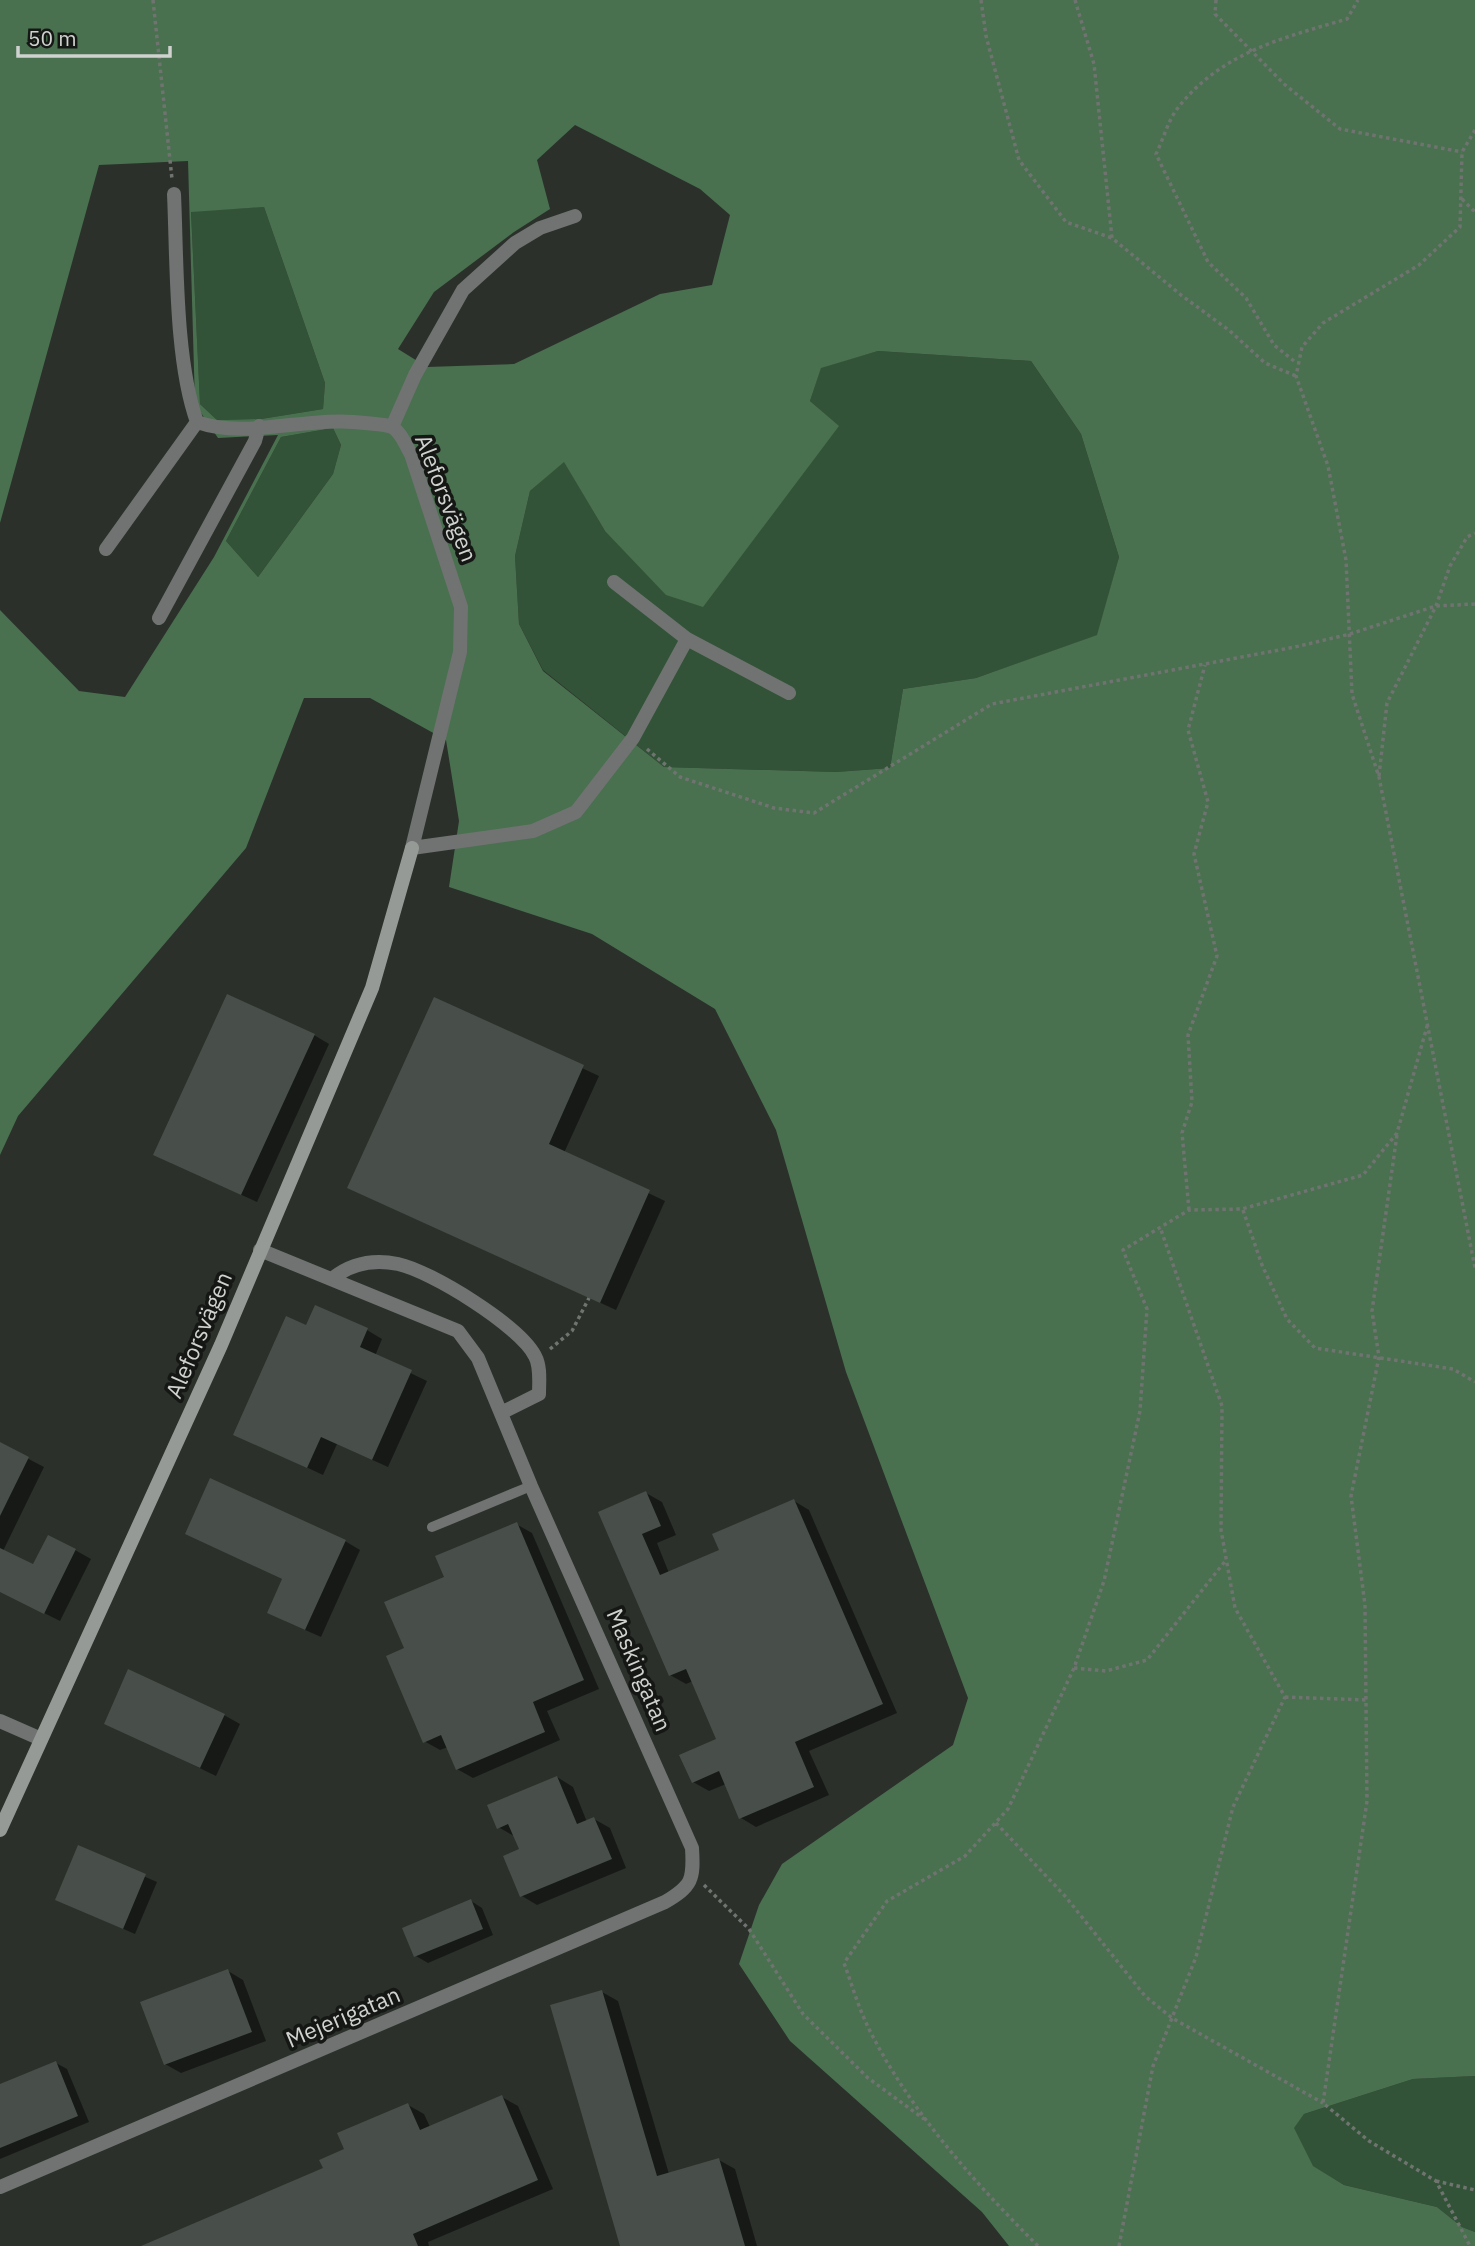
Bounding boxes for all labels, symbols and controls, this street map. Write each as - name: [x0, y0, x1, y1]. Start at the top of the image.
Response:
- scale bar: [18, 14, 170, 58]
- text: 50 m: [28, 24, 77, 52]
- street label: Aleforsvägen: [409, 430, 485, 566]
- street label: Aleforsvägen: [158, 1267, 238, 1402]
- street label: Maskingatan: [601, 1604, 679, 1736]
- street label: Mejerigatan: [281, 1979, 404, 2054]

